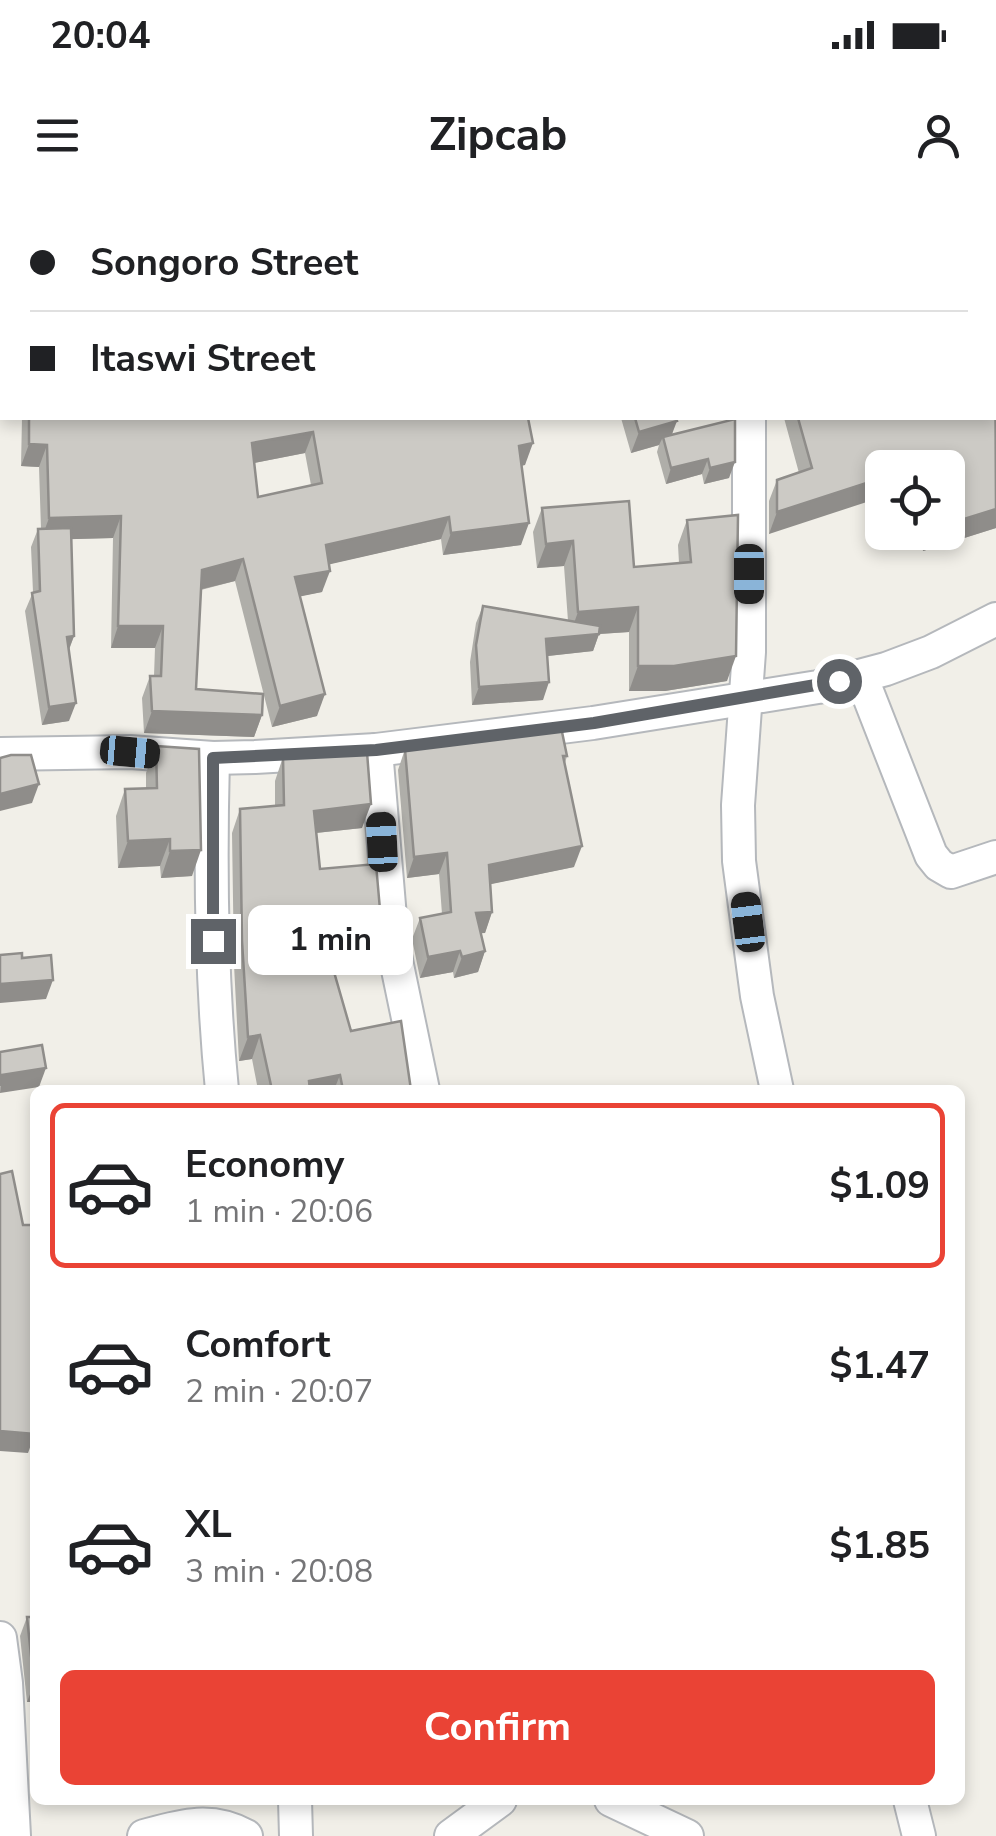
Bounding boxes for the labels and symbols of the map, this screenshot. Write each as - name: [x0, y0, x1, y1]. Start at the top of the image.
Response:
- car: [734, 544, 764, 604]
- route start: [817, 659, 862, 704]
- car: [99, 734, 161, 770]
- car: [365, 811, 399, 873]
- car: [729, 890, 767, 954]
- callout: 1 min: [248, 906, 413, 976]
- route end: [191, 919, 236, 964]

